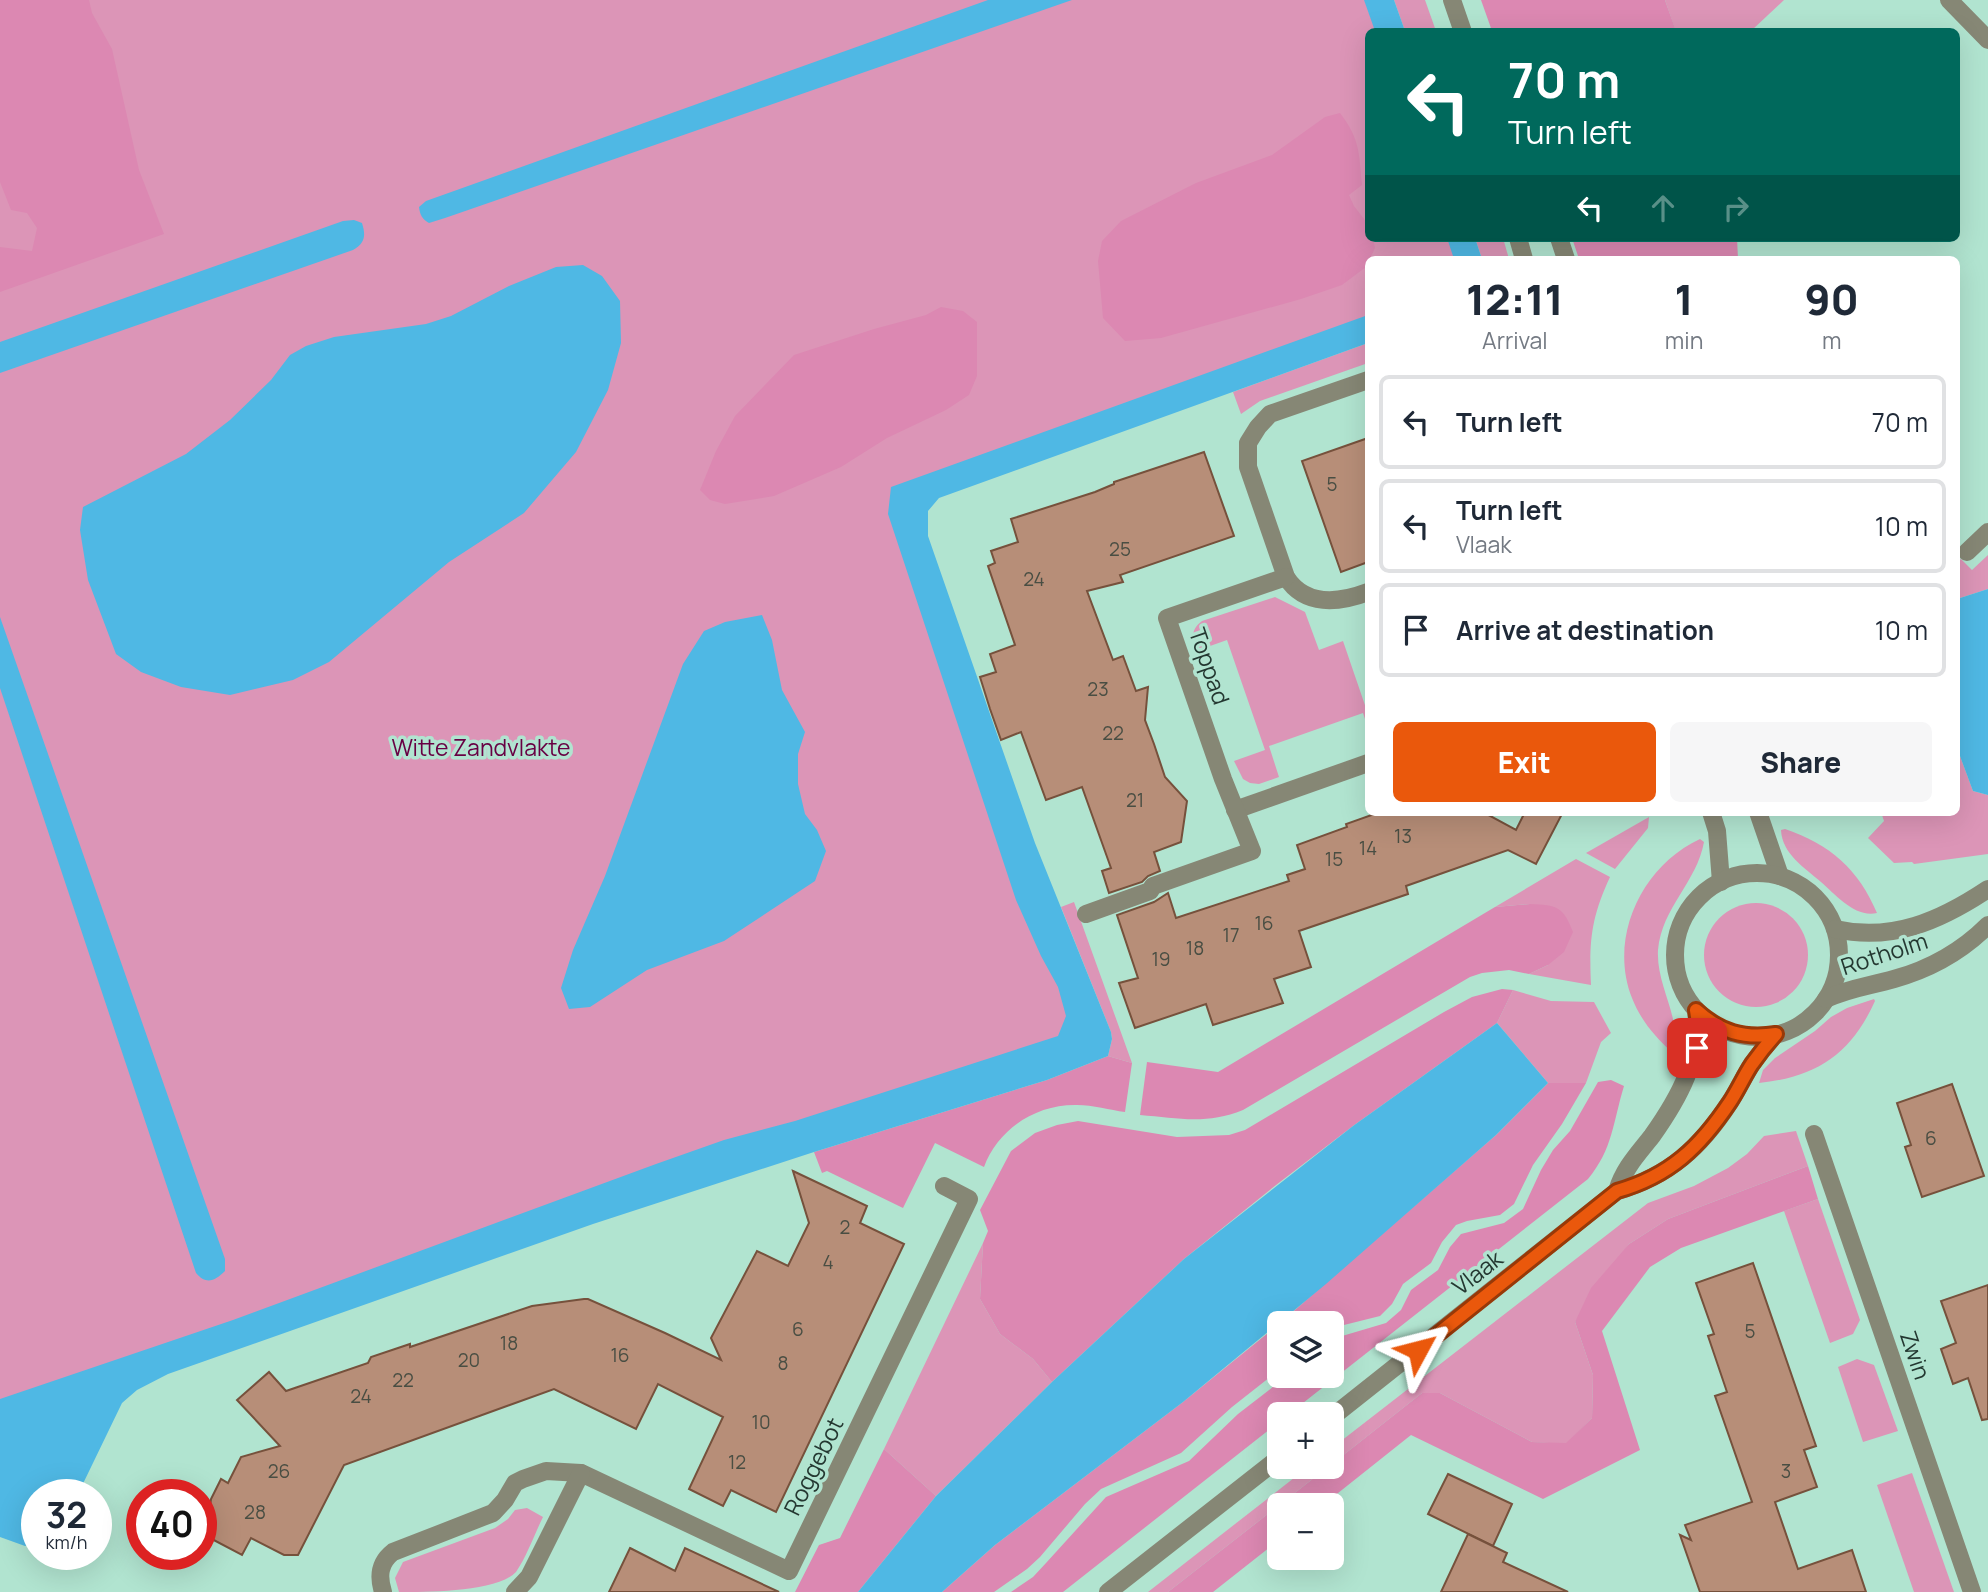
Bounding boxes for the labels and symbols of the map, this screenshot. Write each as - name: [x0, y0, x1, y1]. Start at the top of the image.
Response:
- house number: 5: [1327, 471, 1338, 497]
- house number: 25: [1109, 536, 1131, 562]
- house number: 24: [1023, 566, 1045, 592]
- street label: Toppad: [1182, 623, 1238, 709]
- house number: 23: [1087, 676, 1109, 702]
- house number: 22: [1102, 720, 1124, 746]
- park label: Witte Zandvlakte: [391, 731, 571, 763]
- house number: 21: [1126, 787, 1144, 813]
- house number: 13: [1394, 823, 1412, 849]
- house number: 14: [1359, 835, 1377, 861]
- house number: 15: [1325, 846, 1343, 872]
- house number: 16: [1254, 910, 1274, 936]
- house number: 17: [1223, 922, 1239, 948]
- street label: Rotholm: [1837, 924, 1931, 982]
- house number: 18: [1186, 935, 1204, 961]
- house number: 19: [1151, 946, 1171, 972]
- pin: [1667, 1018, 1727, 1078]
- house number: 6: [1925, 1125, 1937, 1151]
- house number: 2: [840, 1214, 850, 1240]
- street label: Vlaak: [1445, 1242, 1509, 1302]
- house number: 4: [822, 1249, 834, 1275]
- position arrow: [1381, 1313, 1455, 1387]
- house number: 6: [792, 1316, 804, 1342]
- house number: 5: [1745, 1318, 1756, 1344]
- street label: Zwin: [1893, 1326, 1939, 1384]
- house number: 18: [500, 1330, 518, 1356]
- house number: 16: [610, 1342, 630, 1368]
- house number: 20: [458, 1347, 480, 1373]
- house number: 8: [777, 1350, 789, 1376]
- house number: 22: [392, 1367, 414, 1393]
- house number: 24: [350, 1383, 372, 1409]
- house number: 10: [751, 1409, 771, 1435]
- street label: Roggebot: [776, 1412, 850, 1520]
- house number: 12: [728, 1449, 746, 1475]
- house number: 26: [268, 1458, 290, 1484]
- house number: 3: [1781, 1458, 1791, 1484]
- speed limit sign: 40: [126, 1479, 217, 1570]
- house number: 28: [244, 1499, 266, 1525]

